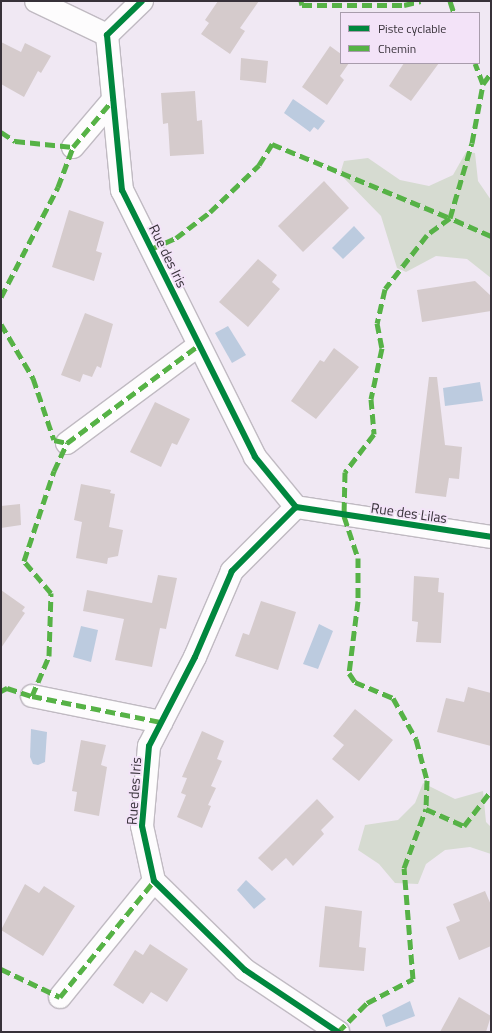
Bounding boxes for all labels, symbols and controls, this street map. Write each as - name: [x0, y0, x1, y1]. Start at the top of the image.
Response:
- legend: [340, 12, 480, 64]
- text: Piste cyclable: [378, 19, 446, 38]
- text: Chemin: [378, 39, 416, 58]
- street label: Rue des Iris: [146, 222, 190, 290]
- street label: Rue des Lilas: [370, 499, 448, 527]
- street label: Rue des Iris: [123, 756, 145, 826]

